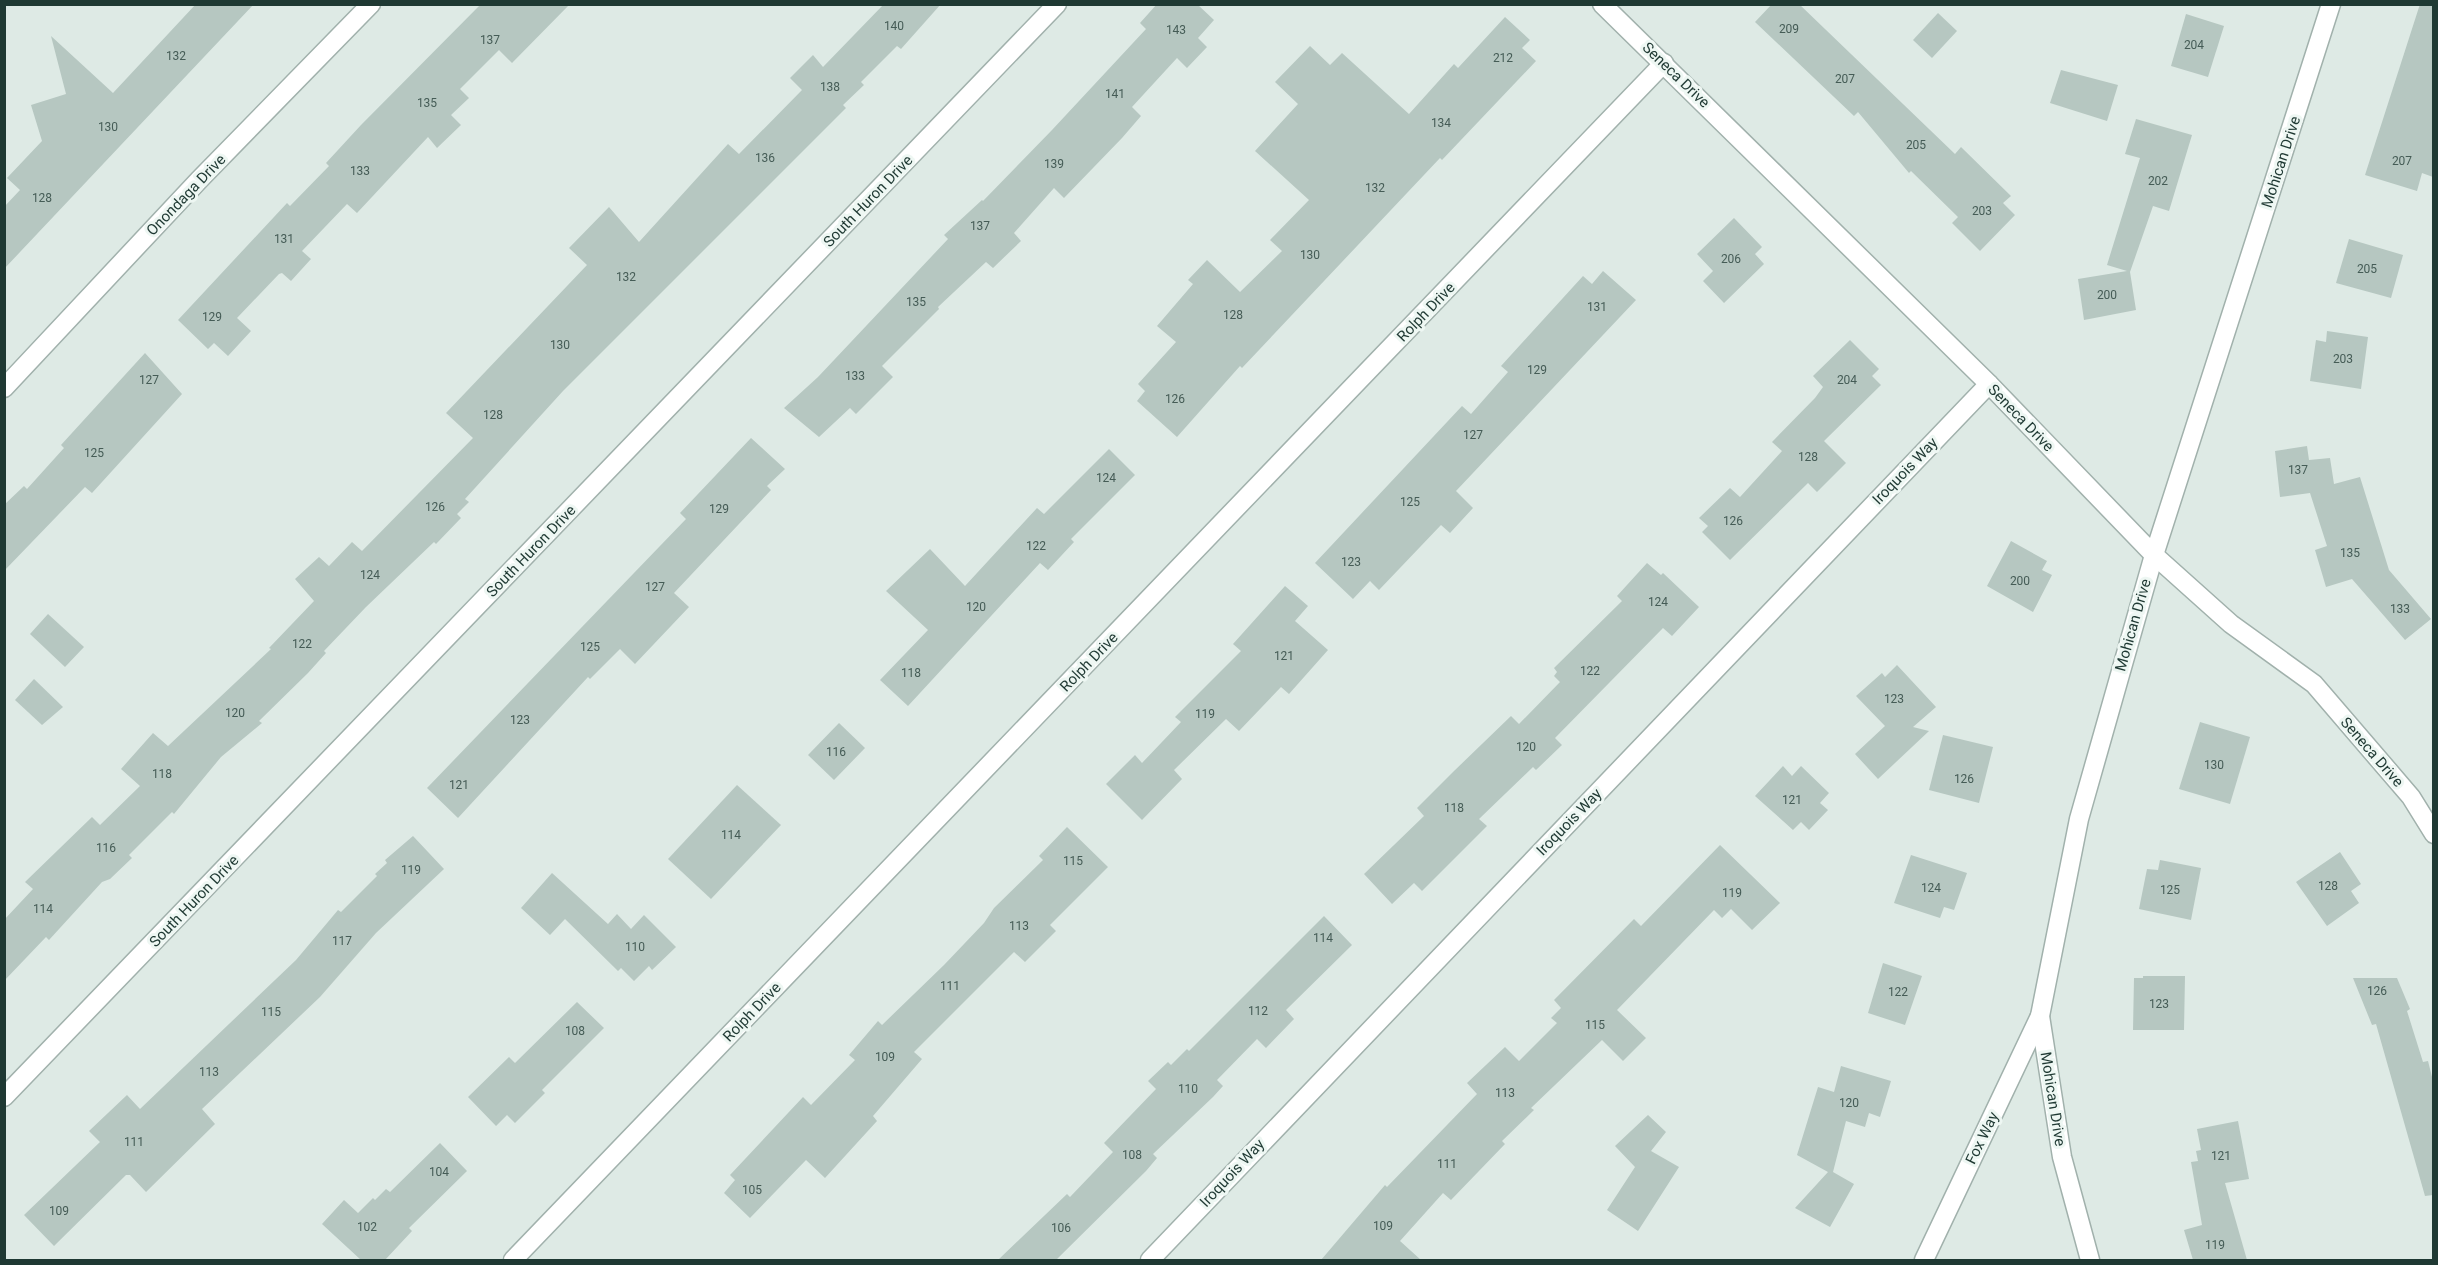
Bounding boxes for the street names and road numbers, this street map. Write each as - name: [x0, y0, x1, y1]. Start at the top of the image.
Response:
- street label: Seneca Drive: [1639, 38, 1713, 112]
- street label: Mohican Drive: [2258, 114, 2304, 210]
- street label: Onondaga Drive: [143, 151, 229, 239]
- street label: South Huron Drive: [820, 151, 916, 251]
- street label: Rolph Drive: [1393, 279, 1459, 345]
- street label: Seneca Drive: [1984, 381, 2058, 455]
- street label: Iroquois Way: [1869, 434, 1941, 508]
- street label: South Huron Drive: [483, 501, 579, 601]
- street label: Mohican Drive: [2111, 577, 2155, 673]
- street label: Rolph Drive: [1056, 629, 1122, 695]
- street label: Seneca Drive: [2337, 713, 2407, 791]
- street label: Iroquois Way: [1533, 785, 1605, 859]
- street label: South Huron Drive: [146, 851, 242, 951]
- street label: Rolph Drive: [719, 979, 785, 1045]
- street label: Mohican Drive: [2037, 1051, 2069, 1147]
- street label: Fox Way: [1962, 1109, 2002, 1167]
- street label: Iroquois Way: [1196, 1135, 1268, 1211]

